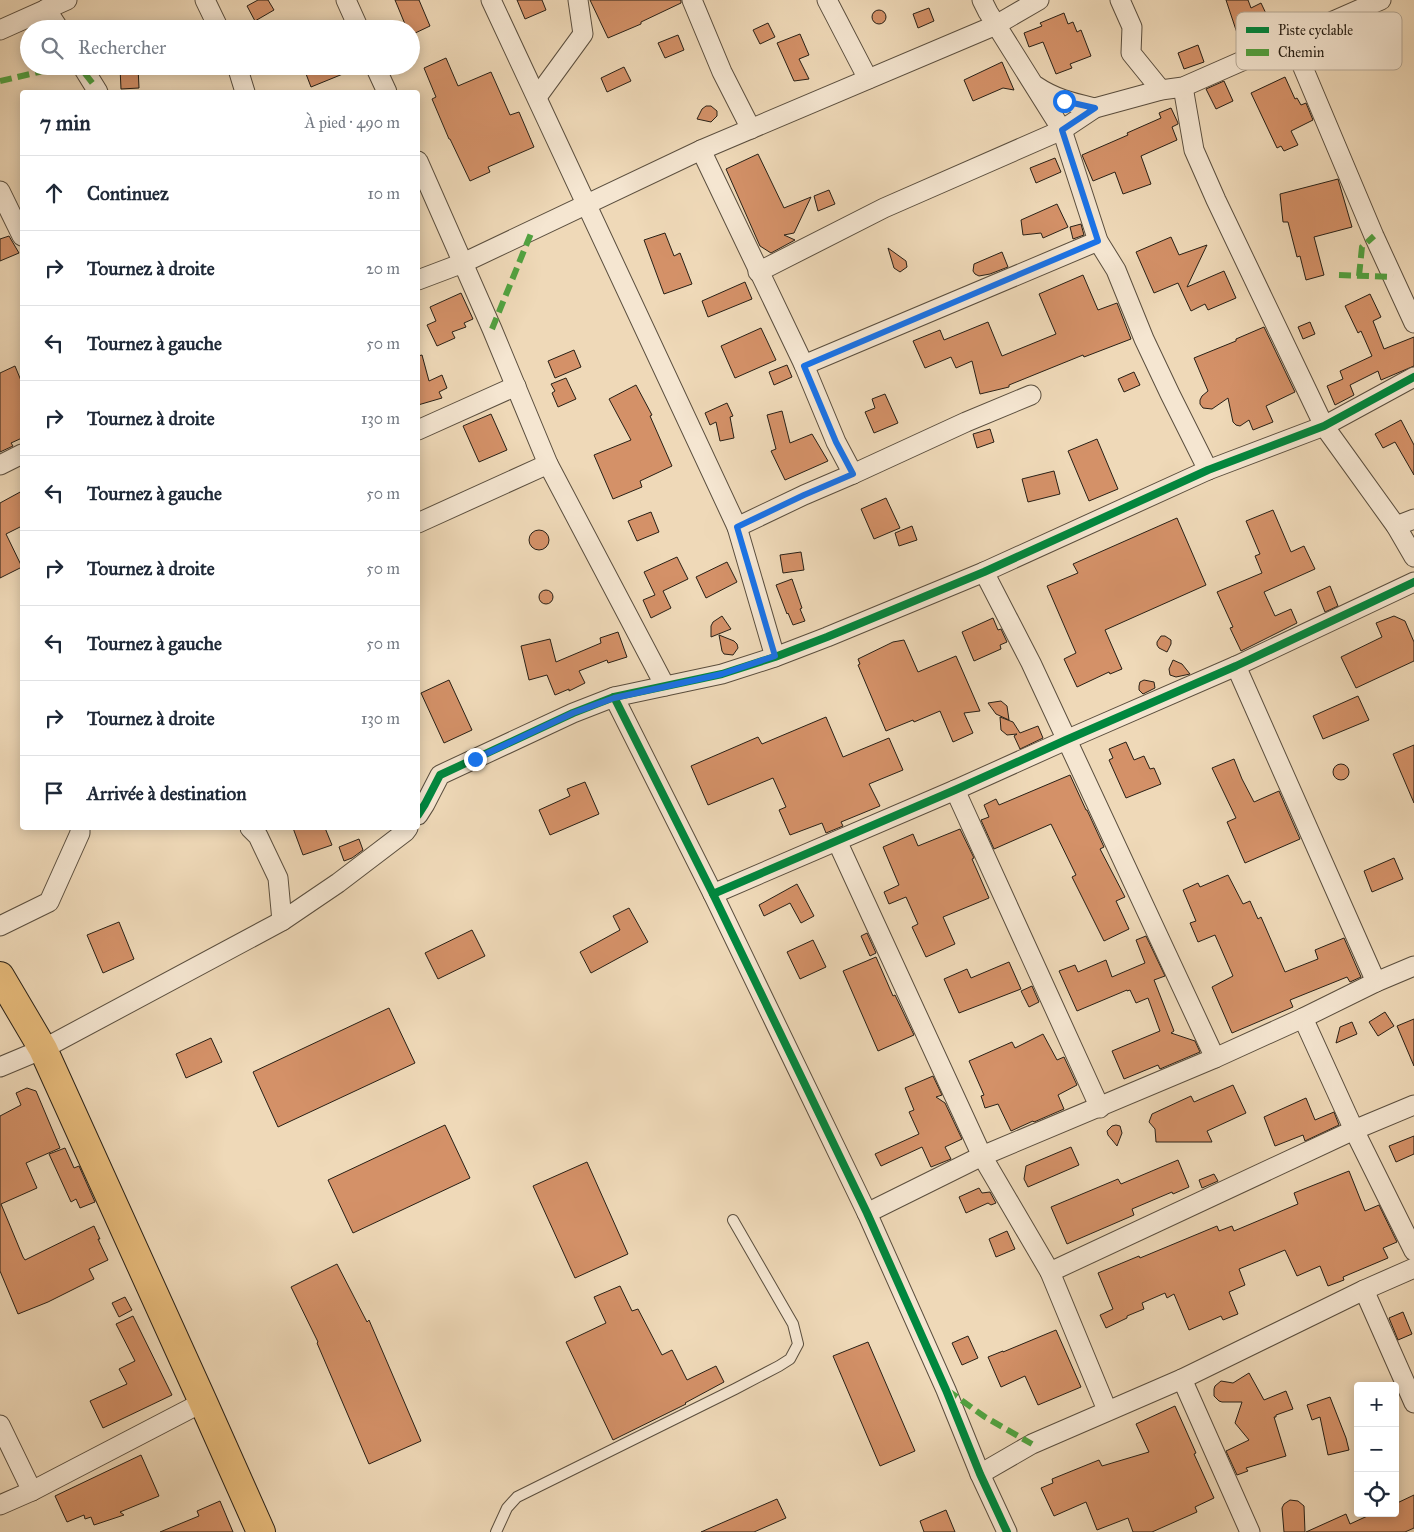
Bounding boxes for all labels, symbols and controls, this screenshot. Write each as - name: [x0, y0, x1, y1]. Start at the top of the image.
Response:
- legend: [1236, 12, 1402, 70]
- search box: [20, 20, 420, 75]
- text: Piste cyclable: [1278, 22, 1353, 39]
- icon: search: [38, 34, 66, 62]
- text: Rechercher: [78, 36, 166, 59]
- text: Chemin: [1278, 44, 1325, 61]
- route start: [1053, 90, 1076, 113]
- text: 7 min: [40, 110, 91, 136]
- text: À pied · 490 m: [305, 113, 400, 132]
- icon: ahead: [40, 179, 68, 207]
- text: Continuez: [87, 182, 169, 205]
- text: 10 m: [368, 184, 400, 203]
- icon: right: [40, 254, 68, 282]
- text: Tournez à droite: [87, 257, 215, 280]
- text: 20 m: [366, 259, 400, 278]
- icon: left: [40, 329, 68, 357]
- text: Tournez à gauche: [87, 332, 222, 355]
- text: 50 m: [366, 334, 400, 353]
- icon: right: [40, 404, 68, 432]
- text: Tournez à droite: [87, 407, 215, 430]
- text: 130 m: [361, 409, 400, 428]
- icon: left: [40, 479, 68, 507]
- text: Tournez à gauche: [87, 482, 222, 505]
- text: 50 m: [366, 484, 400, 503]
- icon: right: [40, 554, 68, 582]
- text: Tournez à droite: [87, 557, 215, 580]
- text: 50 m: [366, 559, 400, 578]
- icon: left: [40, 629, 68, 657]
- text: Tournez à gauche: [87, 632, 222, 655]
- text: 50 m: [366, 634, 400, 653]
- icon: right: [40, 704, 68, 732]
- text: Tournez à droite: [87, 707, 215, 730]
- text: 130 m: [361, 709, 400, 728]
- route end: [464, 748, 487, 771]
- icon: arrive: [40, 779, 68, 807]
- text: Arrivée à destination: [87, 782, 246, 805]
- map controls: [1354, 1382, 1399, 1517]
- button: +: [1354, 1382, 1399, 1427]
- button: −: [1354, 1427, 1399, 1472]
- button: locate: [1354, 1472, 1399, 1517]

